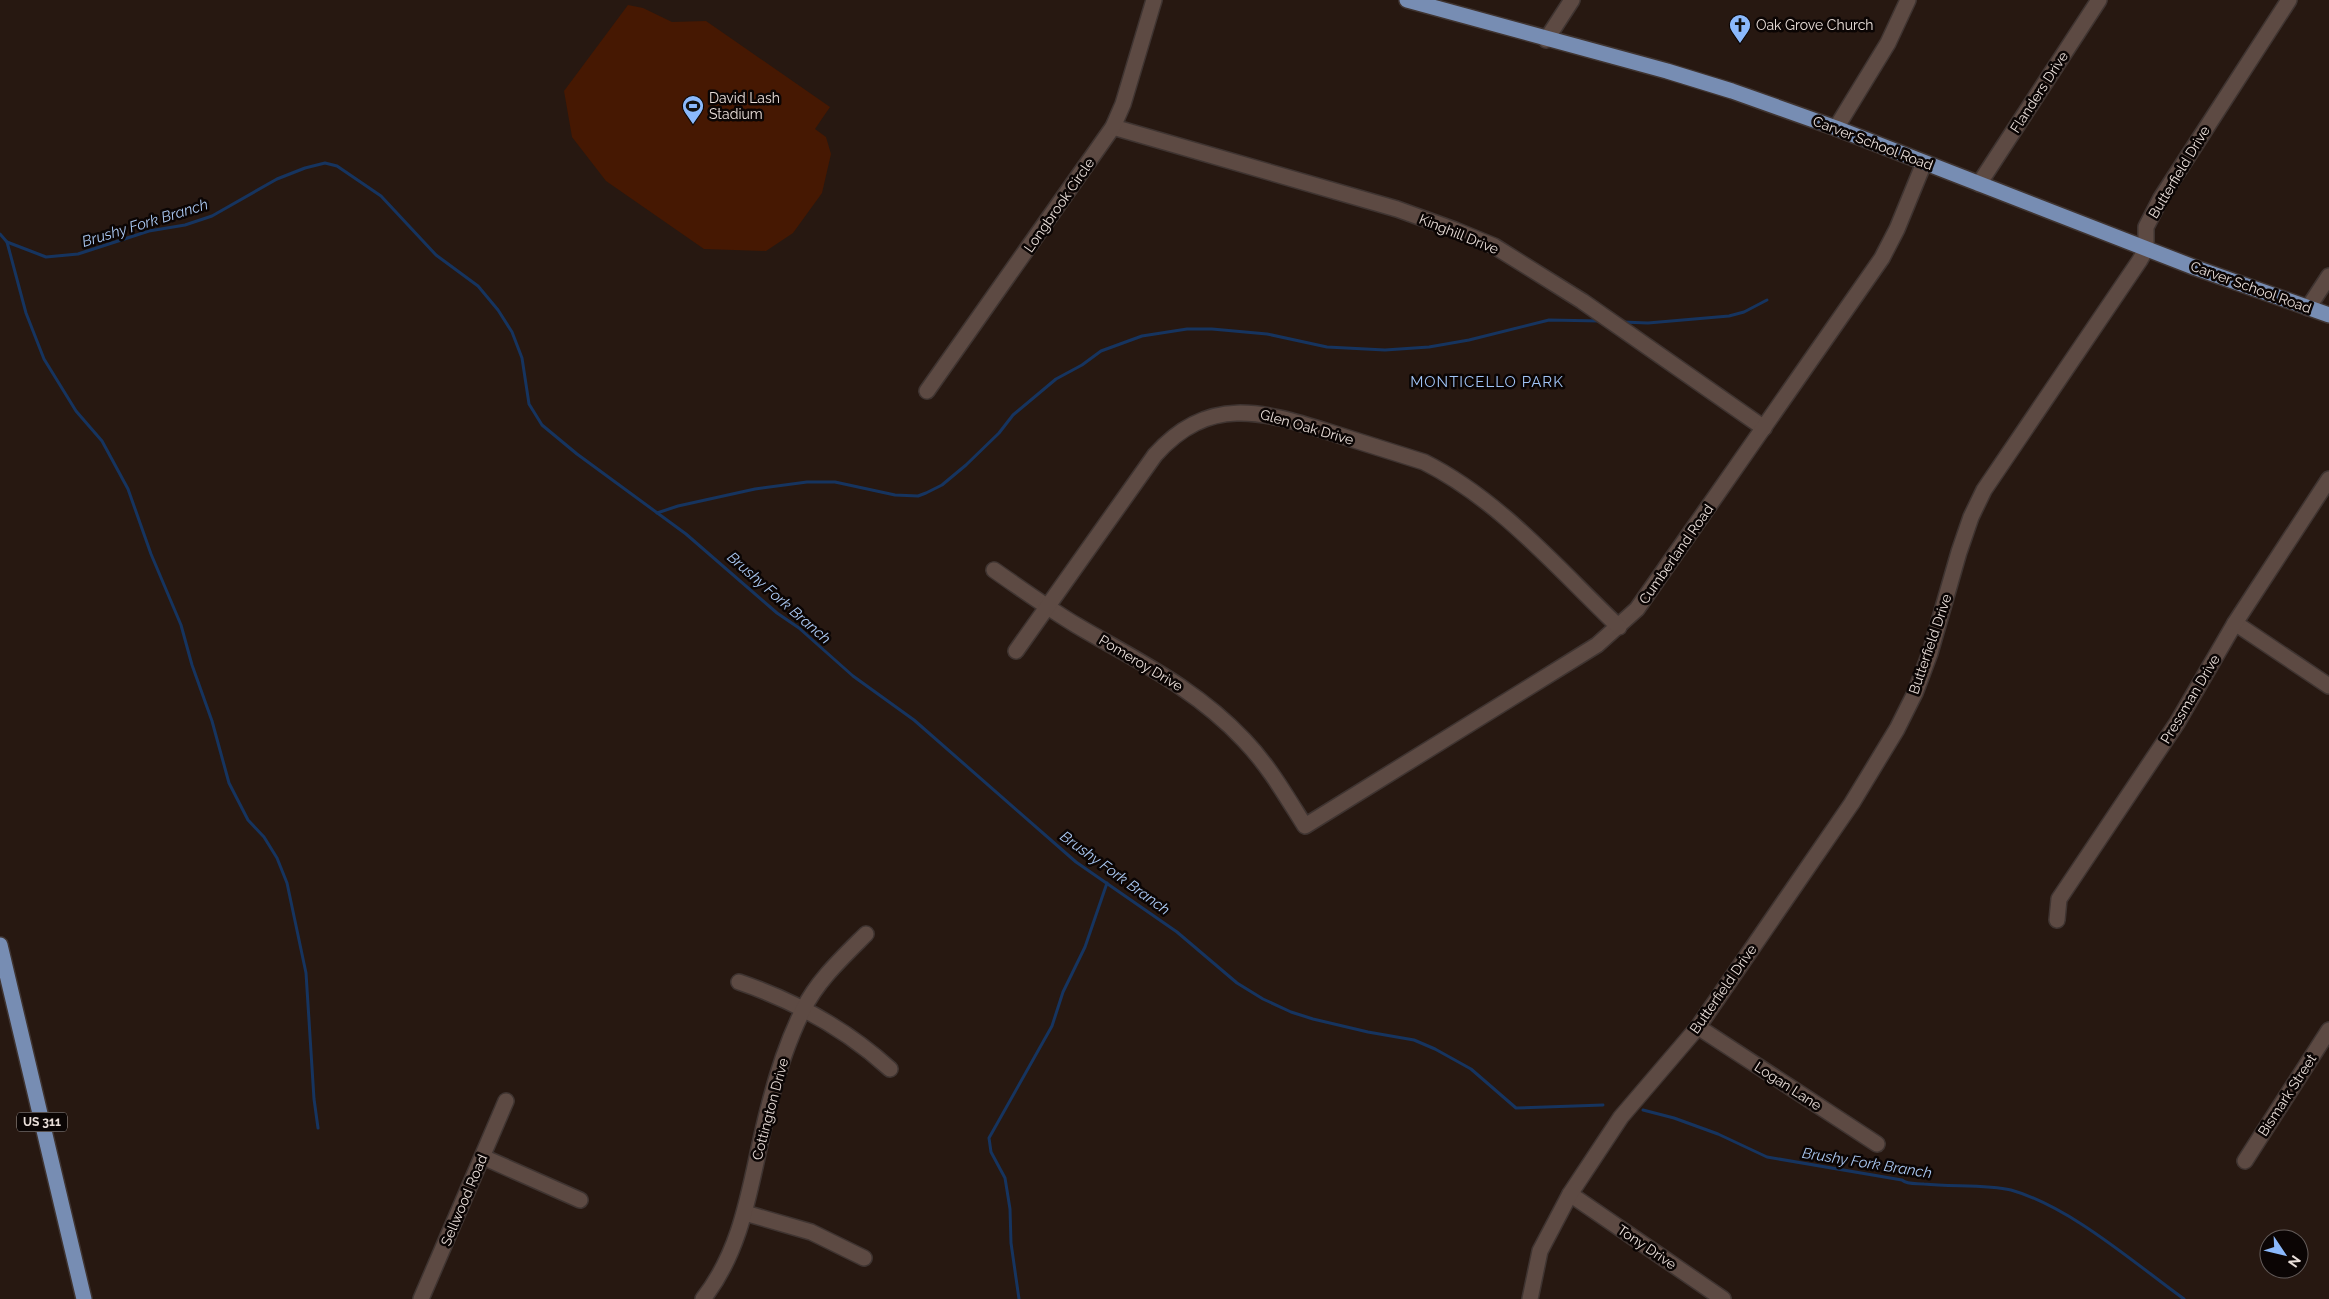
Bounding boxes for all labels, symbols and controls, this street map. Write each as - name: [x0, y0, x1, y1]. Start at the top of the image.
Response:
- church icon: Oak Grove Church: [1728, 13, 1752, 44]
- place label: Oak Grove Church: [1756, 17, 1874, 33]
- street label: Flanders Drive: [2007, 48, 2071, 136]
- place label: David Lash Stadium: [709, 90, 780, 122]
- sports icon: David Lash Stadium: [681, 94, 705, 125]
- street label: Carver School Road: [1811, 113, 1935, 173]
- street label: Butterfield Drive: [2145, 123, 2213, 221]
- street label: Longbrook Circle: [1021, 155, 1097, 255]
- water label: Brushy Fork Branch: [80, 195, 210, 251]
- street label: Kinghill Drive: [1417, 211, 1501, 257]
- street label: Carver School Road: [2188, 258, 2314, 316]
- district label: MONTICELLO PARK: [1410, 373, 1564, 391]
- street label: Glen Oak Drive: [1259, 406, 1355, 448]
- street label: Cumberland Road: [1636, 501, 1716, 607]
- water label: Brushy Fork Branch: [724, 548, 834, 648]
- street label: Butterfield Drive: [1905, 592, 1955, 696]
- street label: Pomeroy Drive: [1096, 632, 1186, 694]
- street label: Pressman Drive: [2157, 652, 2223, 746]
- water label: Brushy Fork Branch: [1057, 827, 1173, 919]
- street label: Butterfield Drive: [1686, 941, 1760, 1037]
- street label: Bismark Street: [2255, 1051, 2320, 1139]
- street label: Cottington Drive: [749, 1056, 791, 1162]
- street label: Logan Lane: [1752, 1058, 1824, 1114]
- road number: US 311: [17, 1112, 67, 1132]
- water label: Brushy Fork Branch: [1801, 1144, 1933, 1182]
- street label: Sellwood Road: [438, 1152, 490, 1248]
- street label: Tony Drive: [1615, 1221, 1679, 1273]
- north arrow: [2259, 1229, 2309, 1279]
- text: N: [2285, 1252, 2304, 1270]

